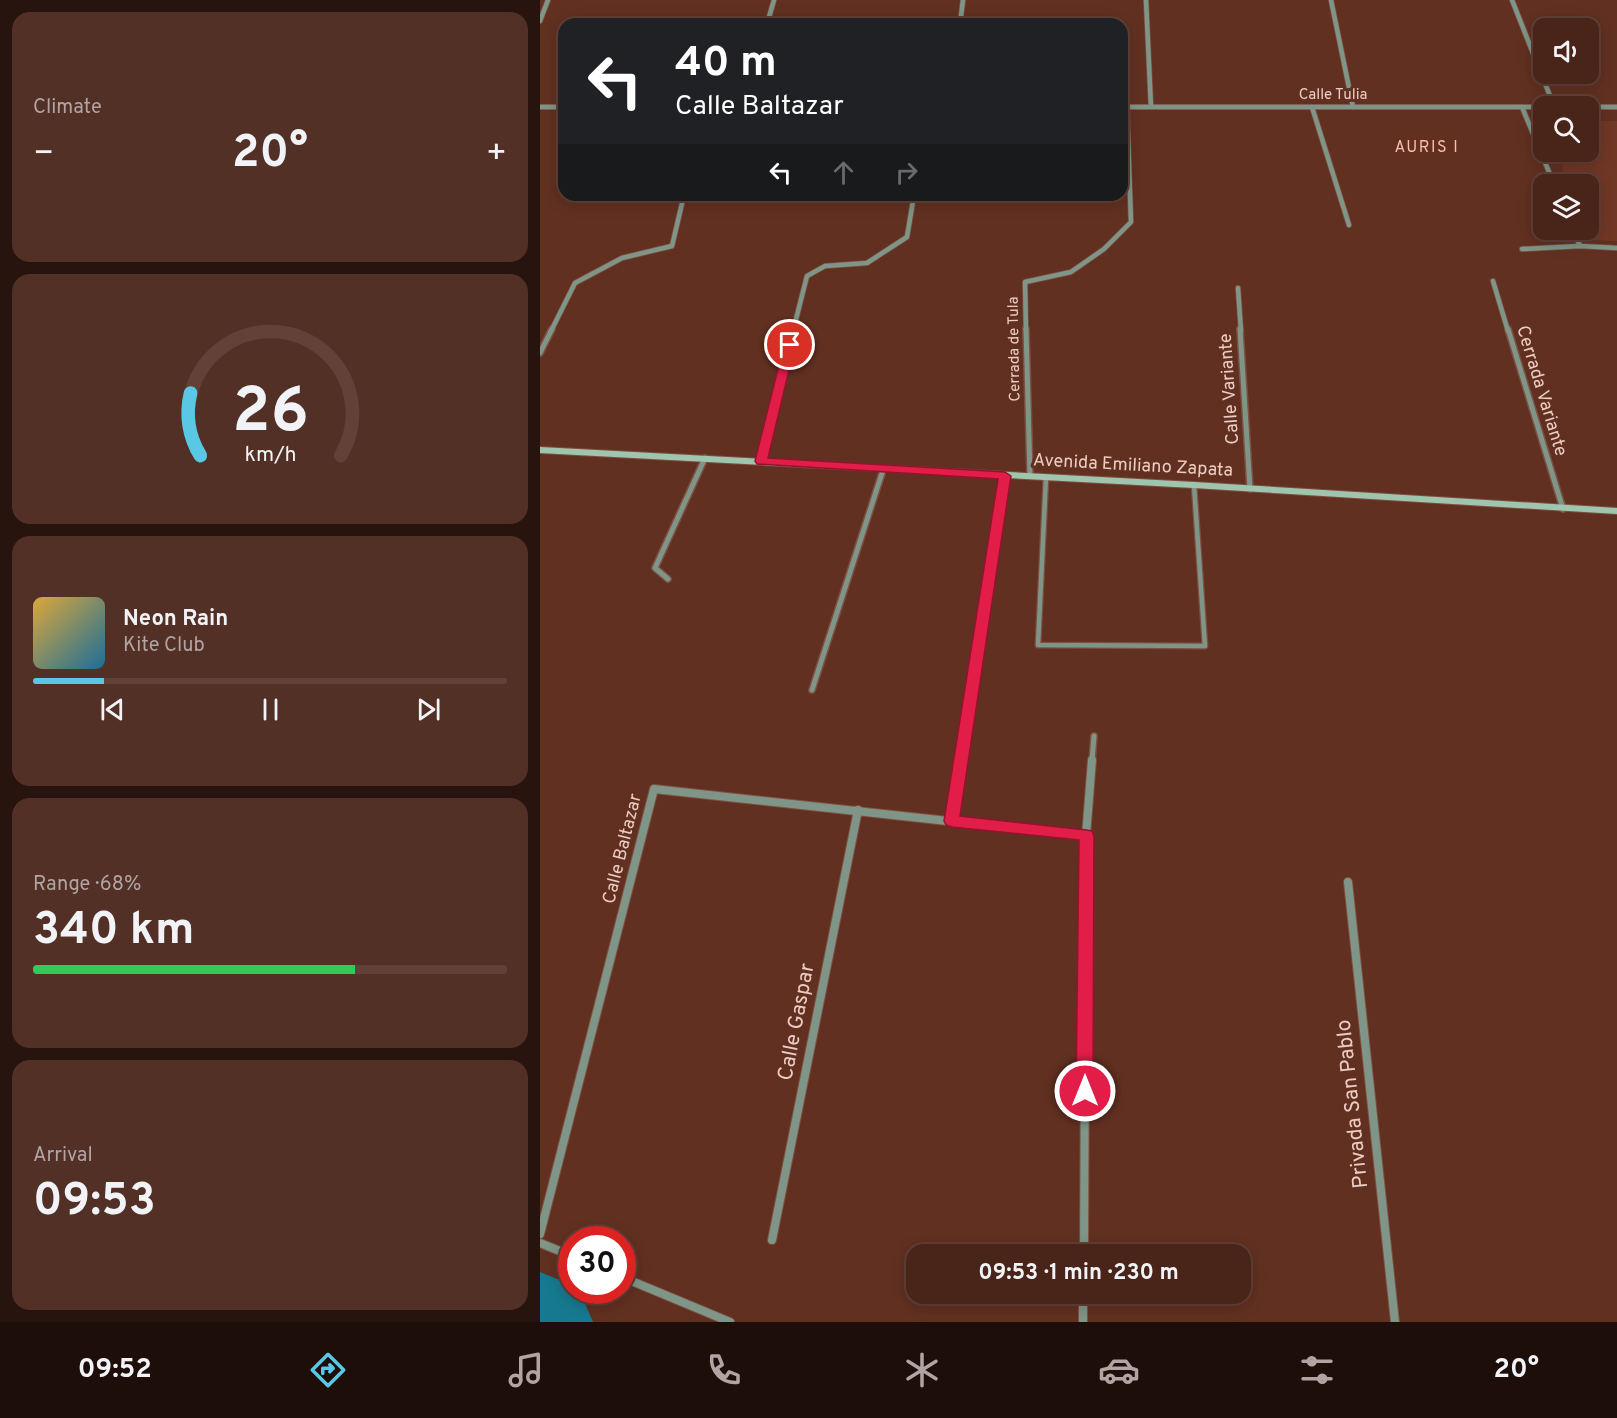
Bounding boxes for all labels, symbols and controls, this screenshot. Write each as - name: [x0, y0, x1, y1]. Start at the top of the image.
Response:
- map controls: [1533, 18, 1599, 240]
- button: sound: [1533, 18, 1599, 84]
- text: 40 m: [675, 38, 777, 91]
- icon: left: [576, 42, 654, 120]
- street label: Calle Tulia: [1299, 86, 1367, 105]
- text: Calle Baltazar: [675, 90, 844, 124]
- text: Climate: [33, 95, 102, 121]
- button: search: [1533, 96, 1599, 162]
- text: 20°: [232, 126, 308, 183]
- text: −: [33, 134, 54, 176]
- text: +: [486, 134, 507, 176]
- district label: AURIS I: [1395, 138, 1459, 158]
- icon: left: [764, 156, 797, 189]
- icon: ahead: [827, 156, 860, 189]
- icon: right: [890, 156, 923, 189]
- button: layers: [1533, 174, 1599, 240]
- street label: Cerrada de Tula: [1005, 296, 1025, 402]
- pin: [764, 319, 815, 370]
- street label: Cerrada Variante: [1510, 323, 1572, 459]
- icon: arrive: [773, 328, 806, 361]
- street label: Calle Variante: [1215, 333, 1245, 445]
- text: 26: [232, 375, 308, 454]
- text: km/h: [244, 442, 296, 469]
- street label: Avenida Emiliano Zapata: [1032, 449, 1234, 483]
- text: Neon Rain: [123, 606, 228, 633]
- text: Kite Club: [123, 633, 205, 659]
- icon: previous: [96, 693, 129, 726]
- icon: pause: [254, 693, 287, 726]
- icon: next: [412, 693, 445, 726]
- street label: Calle Baltazar: [598, 792, 648, 906]
- text: Range · 68%: [33, 872, 141, 898]
- text: 340 km: [33, 903, 194, 960]
- street label: Calle Gaspar: [772, 961, 822, 1083]
- street label: Privada San Pablo: [1331, 1018, 1375, 1190]
- position arrow: [1053, 1059, 1117, 1123]
- text: Arrival: [33, 1143, 93, 1169]
- text: 09:53: [33, 1174, 156, 1231]
- speed limit sign: 30: [558, 1226, 636, 1304]
- text: 09:53 · 1 min · 230 m: [978, 1260, 1179, 1287]
- icon: directions: [307, 1349, 349, 1391]
- icon: music: [505, 1349, 547, 1391]
- icon: phone: [703, 1349, 745, 1391]
- icon: climate: [901, 1349, 943, 1391]
- icon: car: [1098, 1349, 1140, 1391]
- icon: filters: [1296, 1349, 1338, 1391]
- text: 09:52: [78, 1353, 152, 1387]
- text: 20°: [1494, 1353, 1539, 1387]

